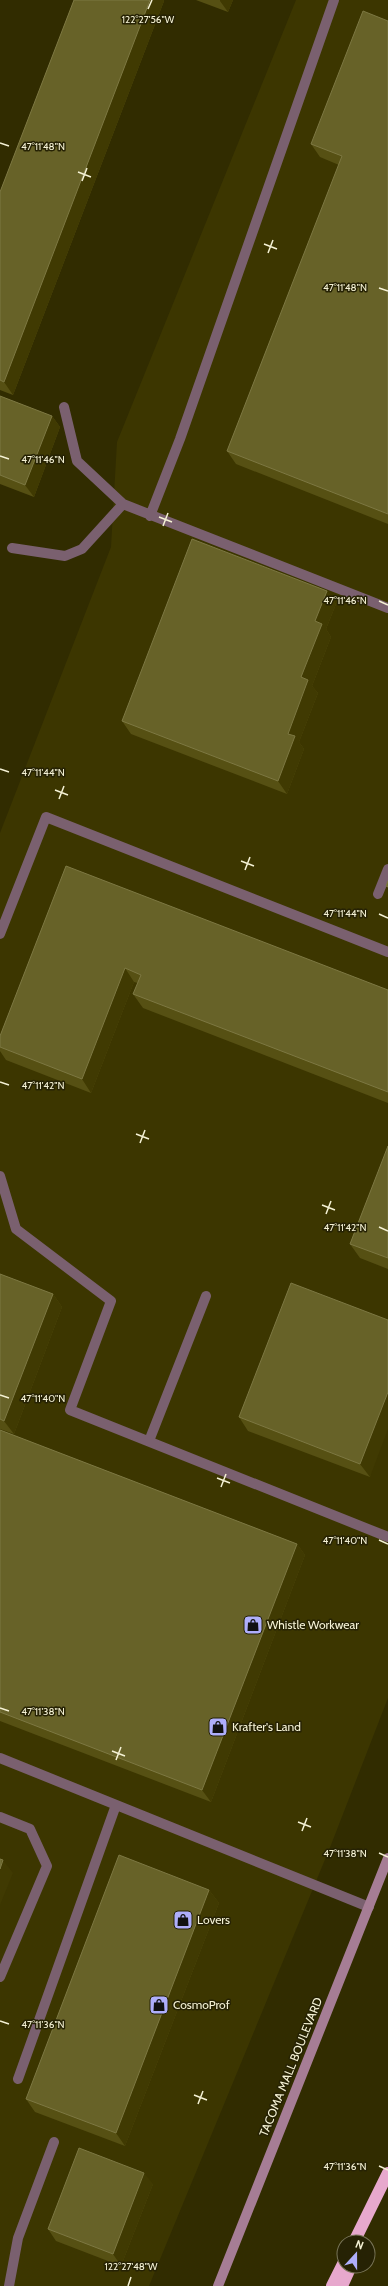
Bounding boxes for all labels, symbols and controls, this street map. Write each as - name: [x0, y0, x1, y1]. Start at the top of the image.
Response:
- text: 122°27'56"W: [122, 13, 175, 26]
- text: 47°11'48"N: [21, 140, 65, 153]
- text: 47°11'48"N: [323, 281, 367, 294]
- text: 47°11'46"N: [21, 453, 65, 466]
- text: 47°11'46"N: [323, 594, 367, 607]
- text: 47°11'44"N: [21, 766, 65, 779]
- text: 47°11'44"N: [323, 907, 367, 920]
- text: 47°11'42"N: [21, 1079, 65, 1092]
- text: 47°11'42"N: [323, 1221, 367, 1234]
- text: 47°11'40"N: [21, 1392, 65, 1405]
- text: 47°11'40"N: [323, 1534, 367, 1547]
- shop icon: Whistle Workwear: [242, 1614, 264, 1636]
- place label: Whistle Workwear: [267, 1617, 359, 1632]
- text: 47°11'38"N: [21, 1705, 65, 1718]
- shop icon: Krafter's Land: [207, 1716, 229, 1738]
- place label: Krafter's Land: [232, 1719, 301, 1734]
- text: 47°11'38"N: [323, 1847, 367, 1860]
- shop icon: Lovers: [172, 1909, 194, 1931]
- place label: Lovers: [197, 1912, 230, 1927]
- shop icon: CosmoProf: [148, 1994, 170, 2016]
- street label: TACOMA MALL BOULEVARD: [256, 1995, 325, 2139]
- place label: CosmoProf: [173, 1997, 230, 2012]
- text: 47°11'36"N: [21, 2018, 65, 2031]
- text: 47°11'36"N: [323, 2160, 367, 2173]
- north arrow: [336, 2234, 376, 2274]
- text: N: [353, 2237, 366, 2253]
- text: 122°27'48"W: [105, 2260, 158, 2273]

